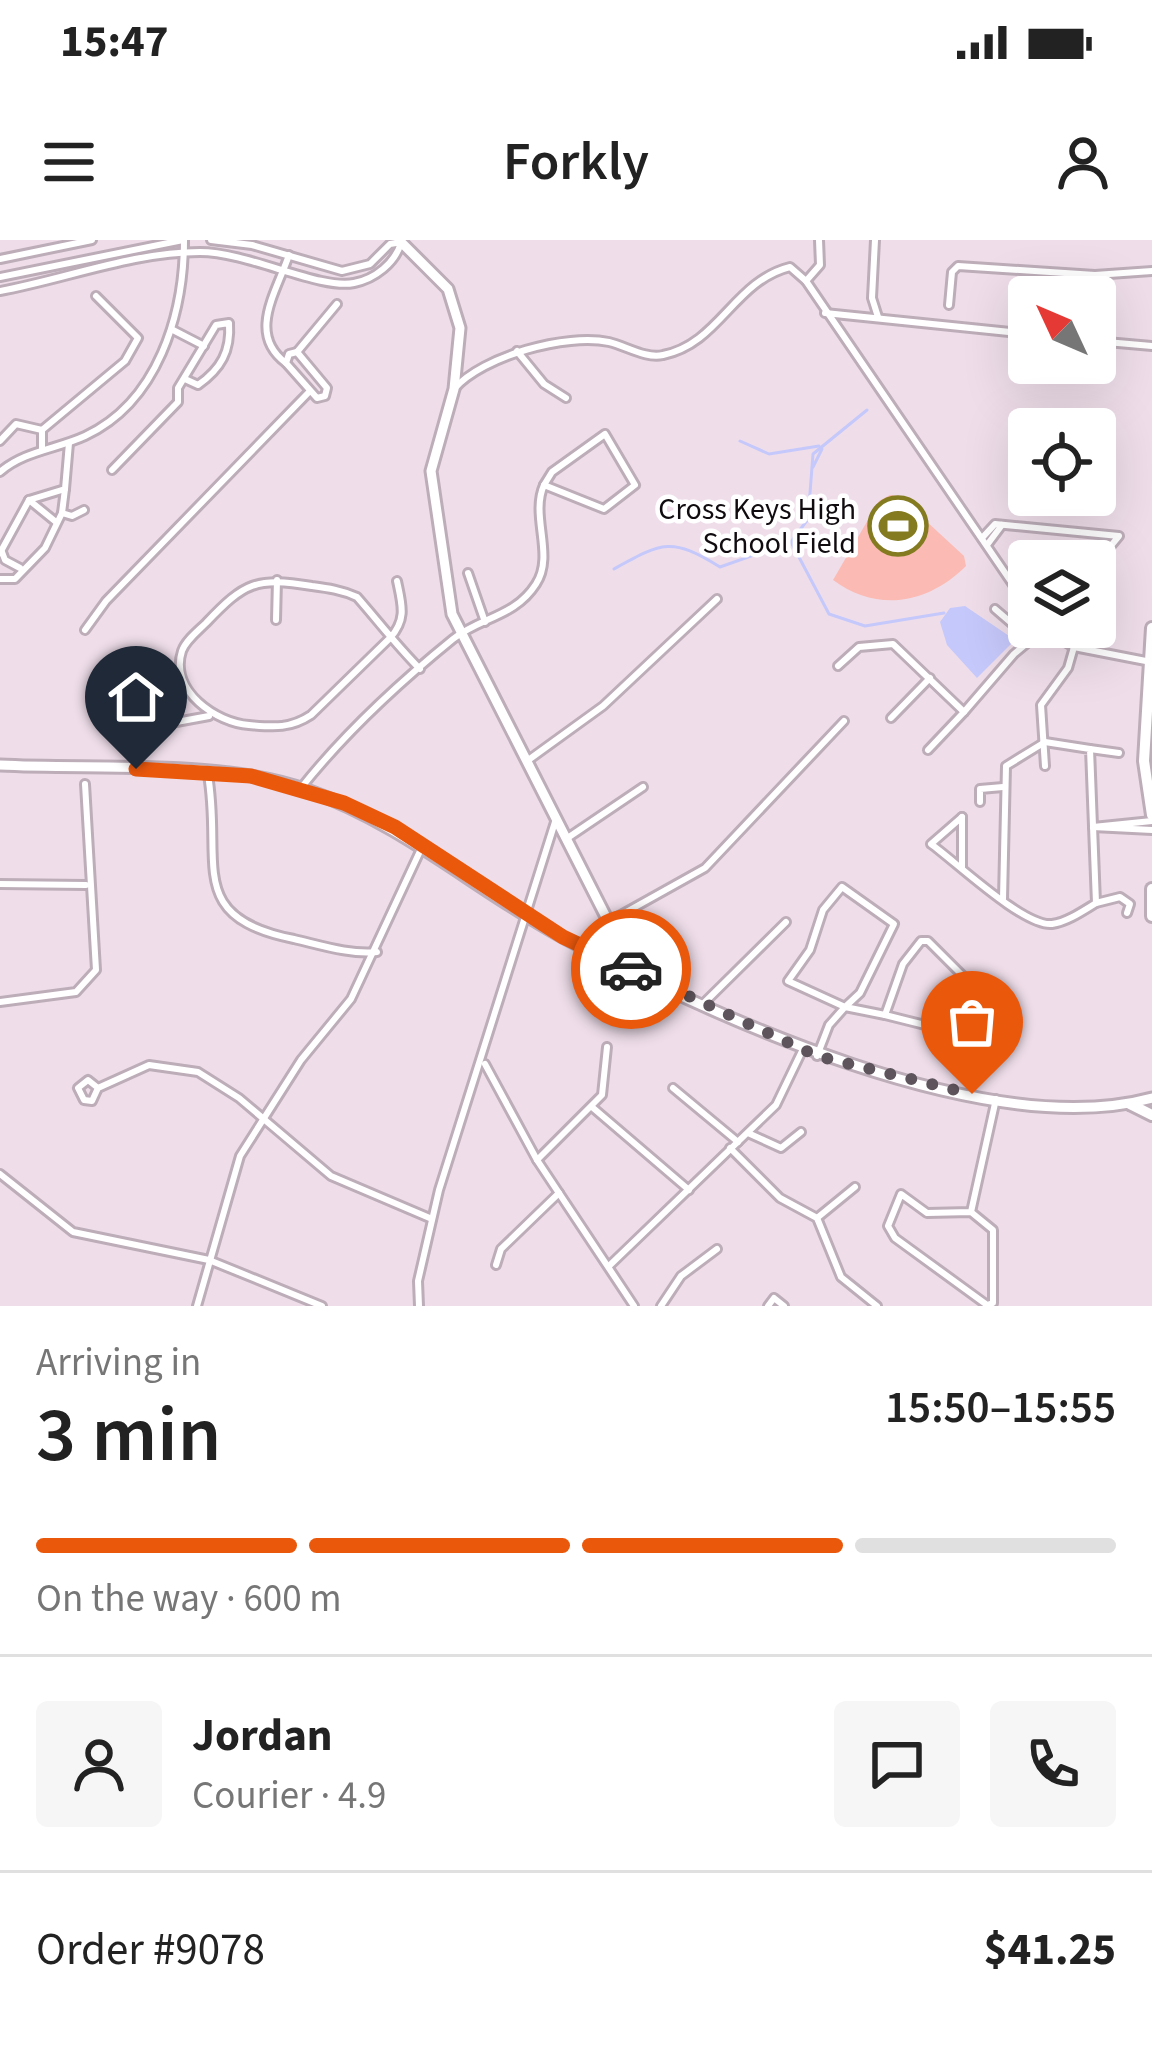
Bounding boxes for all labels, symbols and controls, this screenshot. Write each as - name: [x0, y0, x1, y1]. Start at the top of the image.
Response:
- text: 15:47: [60, 10, 169, 74]
- text: Forkly: [503, 124, 649, 201]
- icon: menu: [36, 129, 102, 195]
- icon: person: [1050, 129, 1116, 195]
- north arrow: [1008, 276, 1116, 384]
- map controls: [1008, 276, 1116, 648]
- button: locate: [1008, 408, 1116, 516]
- place label: Cross Keys High School Field: [658, 488, 856, 565]
- sports icon: Cross Keys High School Field: [867, 495, 929, 557]
- button: layers: [1008, 540, 1116, 648]
- pin: [85, 646, 187, 769]
- icon: home: [103, 664, 169, 730]
- courier: [571, 909, 691, 1029]
- icon: car: [598, 936, 664, 1002]
- pin: [921, 971, 1023, 1094]
- icon: bag: [939, 989, 1005, 1055]
- text: Arriving in: [36, 1335, 201, 1391]
- text: 15:50–15:55: [885, 1376, 1116, 1440]
- text: 3 min: [36, 1380, 221, 1491]
- text: On the way · 600 m: [36, 1571, 342, 1627]
- button: person: [36, 1701, 162, 1827]
- button: chat: [834, 1701, 960, 1827]
- button: phone: [990, 1701, 1116, 1827]
- text: Jordan: [192, 1704, 333, 1768]
- text: Courier · 4.9: [192, 1768, 386, 1824]
- text: Order #9078: [36, 1918, 265, 1982]
- text: $41.25: [984, 1918, 1116, 1982]

